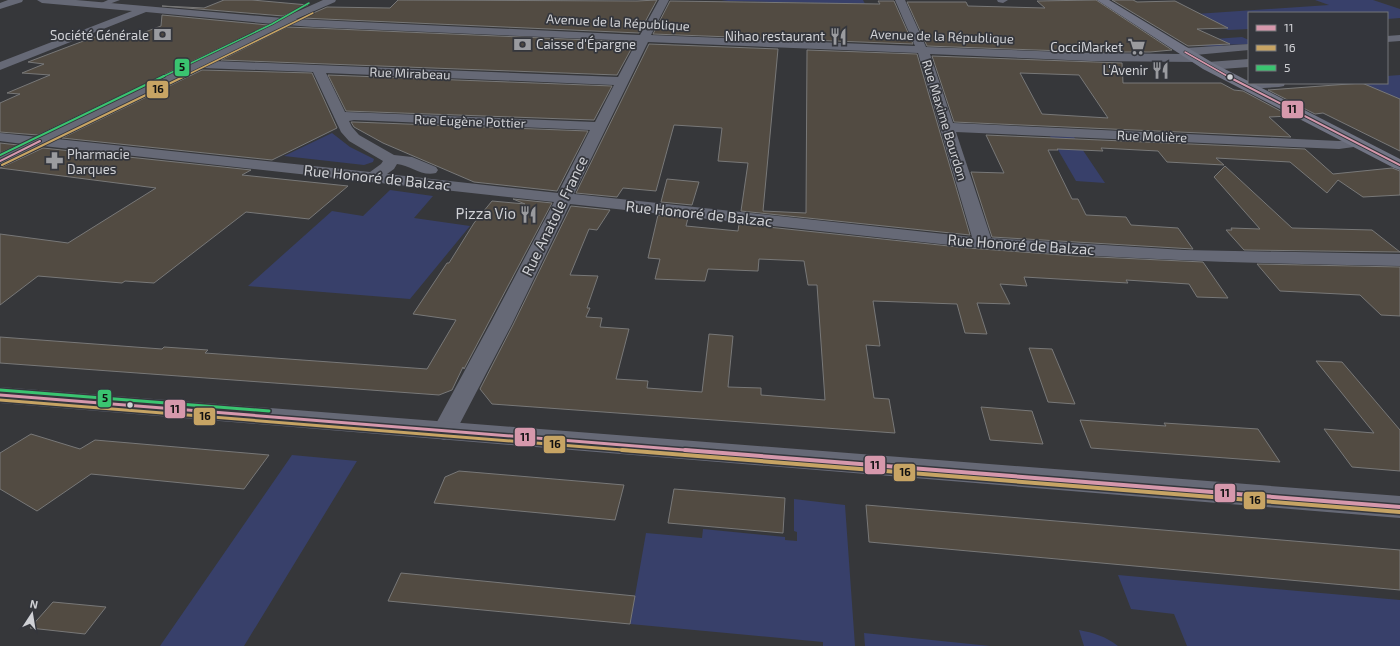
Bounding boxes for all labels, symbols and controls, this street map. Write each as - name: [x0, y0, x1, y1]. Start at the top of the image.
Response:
- street label: Avenue de la République: [546, 10, 690, 34]
- legend: [1248, 12, 1388, 84]
- text: 11: [1284, 20, 1294, 34]
- bank icon: Société Générale: [152, 25, 172, 45]
- street label: Avenue de la République: [870, 25, 1014, 47]
- restaurant icon: Nihao restaurant: [828, 26, 848, 46]
- place label: Société Générale: [50, 27, 149, 43]
- place label: Nihao restaurant: [725, 28, 825, 44]
- bank icon: Caisse d'Épargne: [513, 34, 533, 54]
- place label: Caisse d'Épargne: [536, 35, 636, 52]
- supermarket icon: CocciMarket: [1126, 37, 1146, 57]
- place label: CocciMarket: [1050, 39, 1123, 55]
- text: 16: [1284, 40, 1296, 54]
- line badge: 5: [174, 58, 190, 77]
- street label: Rue Maxime Bourdon: [919, 58, 971, 182]
- text: 5: [179, 60, 185, 73]
- restaurant icon: L'Avenir: [1151, 60, 1171, 80]
- text: 5: [1284, 60, 1290, 74]
- place label: L'Avenir: [1103, 62, 1148, 78]
- street label: Rue Mirabeau: [369, 64, 451, 82]
- unlabelled marker: [1225, 72, 1235, 82]
- line badge: 16: [146, 80, 169, 99]
- text: 16: [152, 82, 164, 95]
- line badge: 11: [1281, 100, 1304, 119]
- text: 11: [1287, 102, 1297, 115]
- street label: Rue Eugène Pottier: [414, 111, 526, 131]
- street label: Rue Molière: [1117, 127, 1187, 145]
- place label: Pharmacie Darques: [67, 146, 130, 177]
- pharmacy icon: Pharmacie Darques: [44, 151, 64, 171]
- street label: Rue Anatole France: [517, 153, 591, 279]
- street label: Rue Honoré de Balzac: [303, 160, 451, 194]
- street label: Rue Honoré de Balzac: [625, 196, 773, 230]
- place label: Pizza Vio: [456, 204, 516, 222]
- restaurant icon: Pizza Vio: [519, 204, 539, 224]
- street label: Rue Honoré de Balzac: [947, 230, 1095, 258]
- line badge: 5: [97, 389, 112, 408]
- text: 5: [102, 391, 108, 404]
- line badge: 11: [164, 399, 186, 419]
- unlabelled marker: [125, 400, 135, 410]
- text: 11: [170, 402, 180, 415]
- line badge: 16: [193, 407, 216, 426]
- text: 16: [199, 409, 211, 422]
- line badge: 11: [514, 427, 536, 447]
- text: 11: [520, 430, 530, 443]
- line badge: 16: [543, 435, 566, 454]
- text: 16: [549, 437, 561, 450]
- line badge: 11: [864, 455, 886, 475]
- text: 11: [870, 458, 880, 471]
- line badge: 16: [893, 463, 916, 482]
- text: 16: [899, 465, 911, 478]
- line badge: 11: [1214, 483, 1236, 503]
- text: 11: [1220, 486, 1230, 499]
- line badge: 16: [1243, 491, 1266, 510]
- text: 16: [1249, 493, 1261, 506]
- north arrow: [12, 594, 52, 634]
- text: N: [29, 597, 39, 611]

